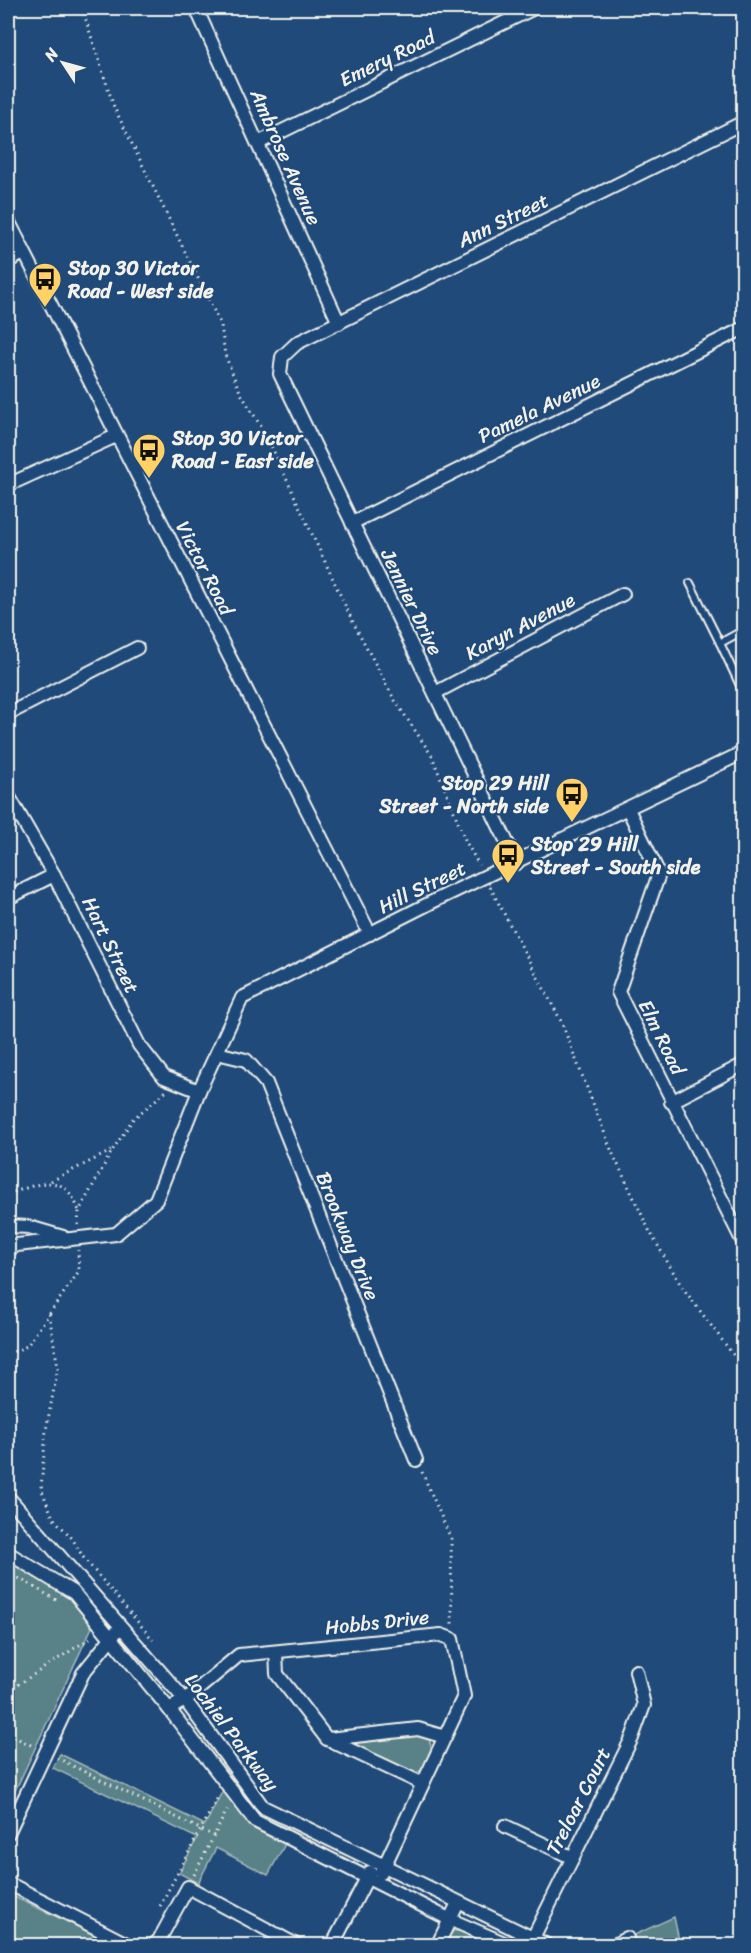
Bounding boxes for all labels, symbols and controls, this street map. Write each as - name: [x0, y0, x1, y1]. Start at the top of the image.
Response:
- street label: Emery Road: [333, 19, 443, 97]
- north arrow: [33, 33, 93, 93]
- text: N: [36, 41, 67, 68]
- street label: Ambrose Avenue: [239, 82, 331, 231]
- street label: Ann Street: [451, 183, 555, 258]
- place label: Stop 30 Victor Road - West side: [67, 251, 214, 309]
- bus stop icon: Stop 30 Victor Road - West side: [27, 261, 63, 308]
- street label: Pamela Avenue: [472, 364, 607, 453]
- place label: Stop 30 Victor Road - East side: [171, 421, 314, 479]
- bus stop icon: Stop 30 Victor Road - East side: [131, 432, 167, 479]
- street label: Victor Road: [166, 515, 244, 623]
- street label: Jennier Drive: [370, 542, 452, 662]
- street label: Karyn Avenue: [459, 582, 582, 670]
- place label: Stop 29 Hill Street - North side: [378, 766, 550, 824]
- bus stop icon: Stop 29 Hill Street - North side: [554, 776, 590, 823]
- place label: Stop 29 Hill Street - South side: [530, 827, 701, 885]
- bus stop icon: Stop 29 Hill Street - South side: [490, 837, 526, 884]
- street label: Hill Street: [372, 851, 473, 924]
- street label: Hart Street: [72, 891, 149, 1000]
- street label: Elm Road: [628, 993, 696, 1082]
- street label: Brookway Drive: [306, 1166, 389, 1306]
- street label: Hobbs Drive: [323, 1600, 431, 1645]
- street label: Lochiel Parkway: [175, 1665, 288, 1800]
- street label: Treloar Court: [536, 1741, 621, 1861]

